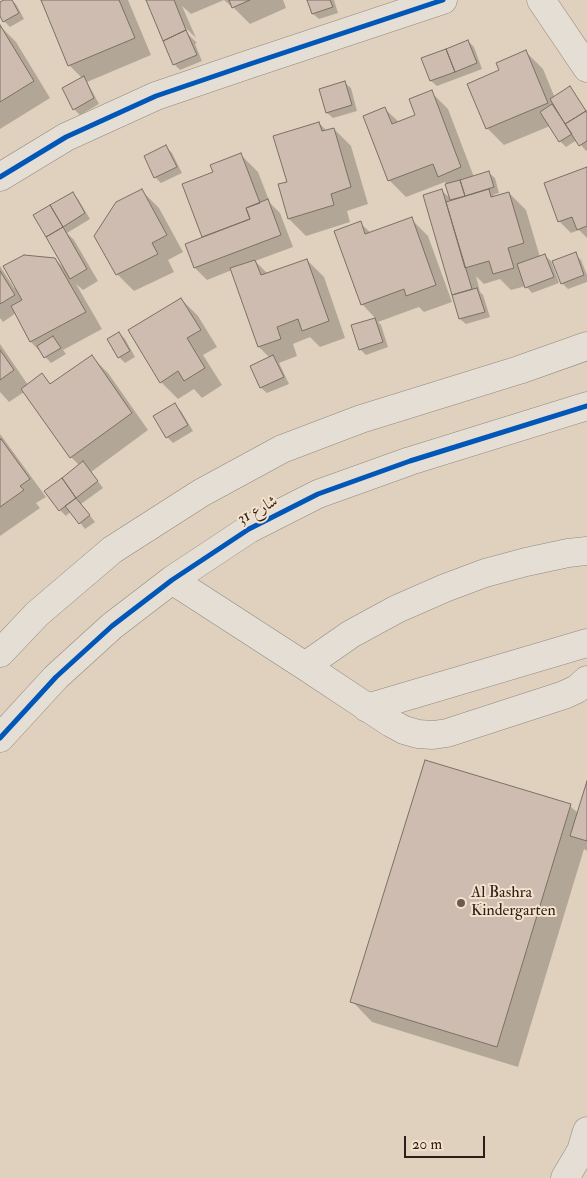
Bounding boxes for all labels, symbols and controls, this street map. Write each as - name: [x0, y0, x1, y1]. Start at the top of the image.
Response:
- street label: شارع 31: [235, 492, 281, 530]
- place label: Al Bashra Kindergarten: [471, 884, 556, 922]
- marker: Al Bashra Kindergarten: [455, 897, 467, 909]
- scale bar: [407, 1126, 488, 1158]
- text: 20 m: [412, 1135, 442, 1154]

